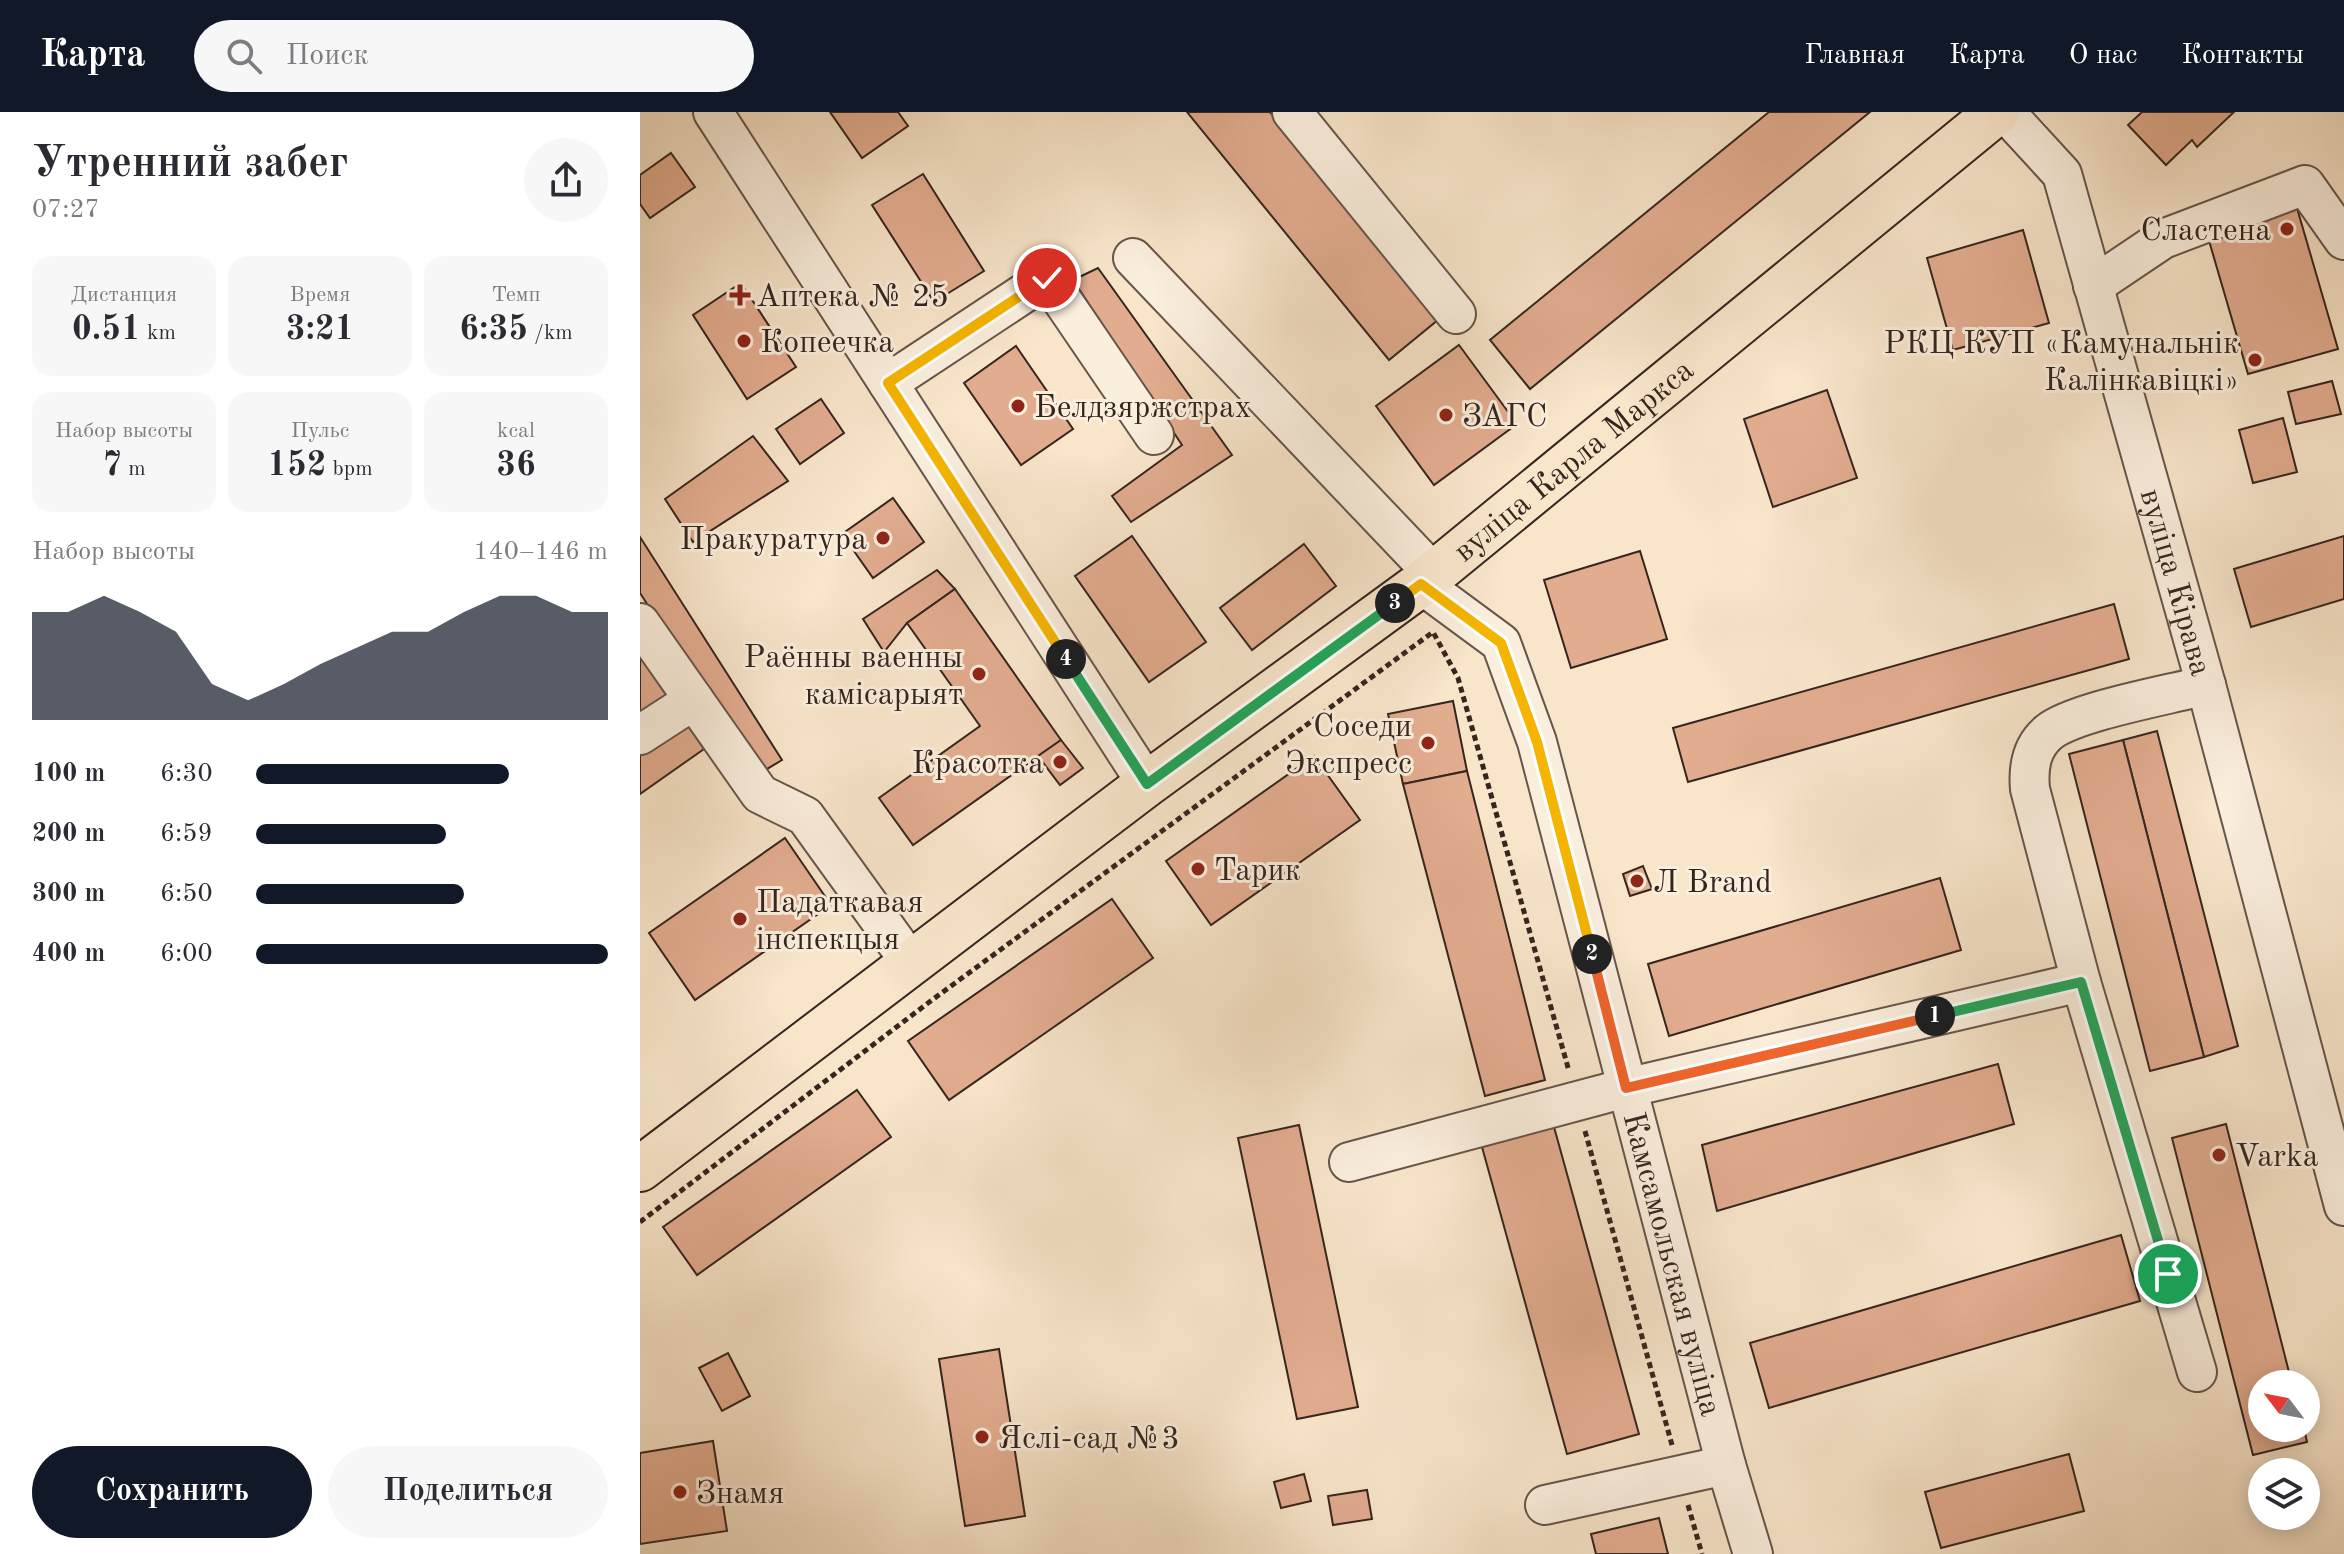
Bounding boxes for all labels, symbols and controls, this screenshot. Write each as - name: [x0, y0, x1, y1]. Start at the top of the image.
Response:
- search box: [194, 20, 754, 92]
- icon: search: [222, 34, 266, 78]
- text: Карта: [40, 37, 146, 75]
- text: Поиск: [286, 41, 368, 71]
- text: Главная: [1804, 42, 1905, 70]
- text: Карта: [1949, 42, 2025, 70]
- text: О нас: [2069, 42, 2138, 70]
- text: Контакты: [2182, 42, 2304, 70]
- button: share: [524, 138, 608, 222]
- text: Утренний забег: [32, 142, 348, 186]
- text: 07:27: [32, 197, 100, 223]
- place label: Сластена: [2141, 216, 2271, 248]
- marker: Сластена: [2278, 220, 2296, 238]
- pin: [1013, 244, 1081, 312]
- icon: check: [1025, 256, 1069, 300]
- place label: Аптека № 25: [756, 282, 949, 314]
- text: Дистанция: [71, 284, 177, 306]
- text: Время: [290, 284, 350, 306]
- text: Темп: [491, 284, 541, 306]
- marker: Аптека № 25: [731, 286, 749, 304]
- text: 0.51: [72, 313, 141, 347]
- text: 3:21: [286, 313, 354, 347]
- text: 6:35: [459, 313, 528, 347]
- text: km: [141, 322, 176, 344]
- text: /km: [528, 322, 573, 344]
- place label: Копеечка: [760, 328, 894, 360]
- place label: РКЦ КУП «Камунальнік Калінкавіцкі»: [1883, 329, 2239, 398]
- marker: Копеечка: [735, 332, 753, 350]
- marker: РКЦ КУП «Камунальнік Калінкавіцкі»: [2246, 351, 2264, 369]
- street label: вуліца Карла Маркса: [1449, 355, 1701, 569]
- place label: Белдзяржстрах: [1034, 393, 1251, 425]
- marker: Белдзяржстрах: [1009, 397, 1027, 415]
- place label: ЗАГС: [1462, 402, 1547, 434]
- marker: ЗАГС: [1437, 406, 1455, 424]
- text: Набор высоты: [55, 420, 193, 442]
- text: Пульс: [291, 420, 349, 442]
- text: kcal: [497, 420, 535, 442]
- text: 7: [102, 449, 122, 483]
- text: 152: [267, 449, 326, 483]
- text: 36: [496, 449, 536, 483]
- text: m: [122, 458, 146, 480]
- text: bpm: [326, 458, 373, 480]
- street label: вуліца Кірава: [2132, 485, 2216, 680]
- place label: Пракуратура: [680, 525, 867, 557]
- marker: Пракуратура: [874, 529, 892, 547]
- text: Набор высоты: [32, 539, 195, 565]
- text: 140–146 m: [473, 539, 608, 565]
- pin: 3: [1375, 583, 1415, 623]
- text: 3: [1389, 592, 1401, 614]
- pin: 4: [1046, 639, 1086, 679]
- place label: Раённы ваенны камісарыят: [743, 643, 963, 712]
- text: 4: [1060, 648, 1072, 670]
- marker: Раённы ваенны камісарыят: [970, 665, 988, 683]
- place label: Соседи Экспресс: [1285, 712, 1412, 781]
- marker: Соседи Экспресс: [1419, 734, 1437, 752]
- place label: Красотка: [912, 749, 1044, 781]
- marker: Красотка: [1051, 753, 1069, 771]
- text: 100 m: [32, 761, 105, 787]
- text: 6:30: [160, 761, 213, 787]
- text: 200 m: [32, 821, 105, 847]
- text: 6:59: [160, 821, 213, 847]
- place label: Тарик: [1214, 856, 1301, 888]
- marker: Тарик: [1189, 860, 1207, 878]
- place label: Л Brand: [1653, 868, 1772, 900]
- marker: Л Brand: [1628, 872, 1646, 890]
- text: 300 m: [32, 881, 105, 907]
- text: 6:50: [160, 881, 213, 907]
- place label: Падаткавая інспекцыя: [756, 888, 923, 957]
- marker: Падаткавая інспекцыя: [731, 910, 749, 928]
- pin: 2: [1572, 934, 1612, 974]
- text: 400 m: [32, 941, 105, 967]
- text: 6:00: [160, 941, 213, 967]
- text: 2: [1586, 943, 1598, 965]
- pin: 1: [1915, 996, 1955, 1036]
- text: 1: [1929, 1005, 1941, 1027]
- street label: Камсамольская вуліца: [1615, 1109, 1726, 1420]
- place label: Varka: [2235, 1142, 2319, 1174]
- marker: Varka: [2210, 1146, 2228, 1164]
- pin: [2134, 1240, 2202, 1308]
- icon: arrive: [2146, 1252, 2190, 1296]
- north arrow: [2248, 1370, 2320, 1442]
- map controls: [2248, 1370, 2320, 1530]
- place label: Яслі-сад №3: [998, 1424, 1180, 1456]
- marker: Яслі-сад №3: [973, 1428, 991, 1446]
- button: Сохранить: [32, 1446, 312, 1538]
- button: Поделиться: [328, 1446, 608, 1538]
- button: layers: [2248, 1458, 2320, 1530]
- place label: Знамя: [696, 1479, 784, 1511]
- marker: Знамя: [671, 1483, 689, 1501]

